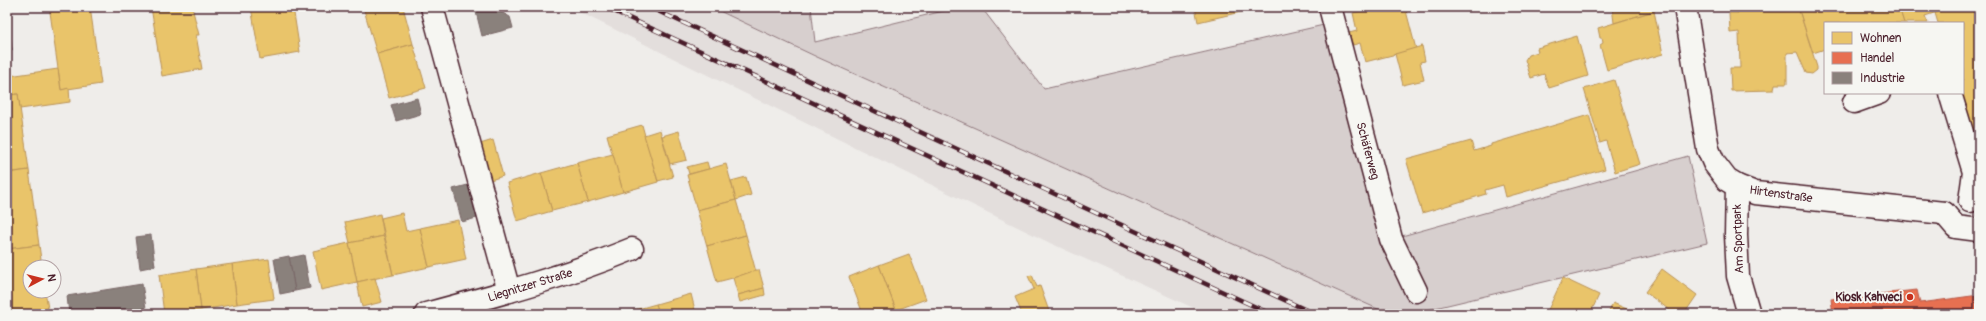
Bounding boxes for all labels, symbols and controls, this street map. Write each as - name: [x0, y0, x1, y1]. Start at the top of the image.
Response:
- legend: [1824, 22, 1964, 94]
- text: Wohnen: [1860, 31, 1902, 46]
- text: Handel: [1860, 51, 1895, 66]
- text: Industrie: [1860, 71, 1905, 86]
- street label: Schäferweg: [1353, 121, 1382, 181]
- street label: Hirtenstraße: [1748, 183, 1814, 206]
- street label: Am Sportpark: [1730, 204, 1747, 274]
- north arrow: [22, 259, 62, 299]
- street label: Liegnitzer Straße: [486, 265, 574, 305]
- text: N: [45, 273, 58, 283]
- place label: Kiosk Kahveci: [1835, 290, 1902, 305]
- marker: Kiosk Kahveci: [1905, 292, 1915, 302]

